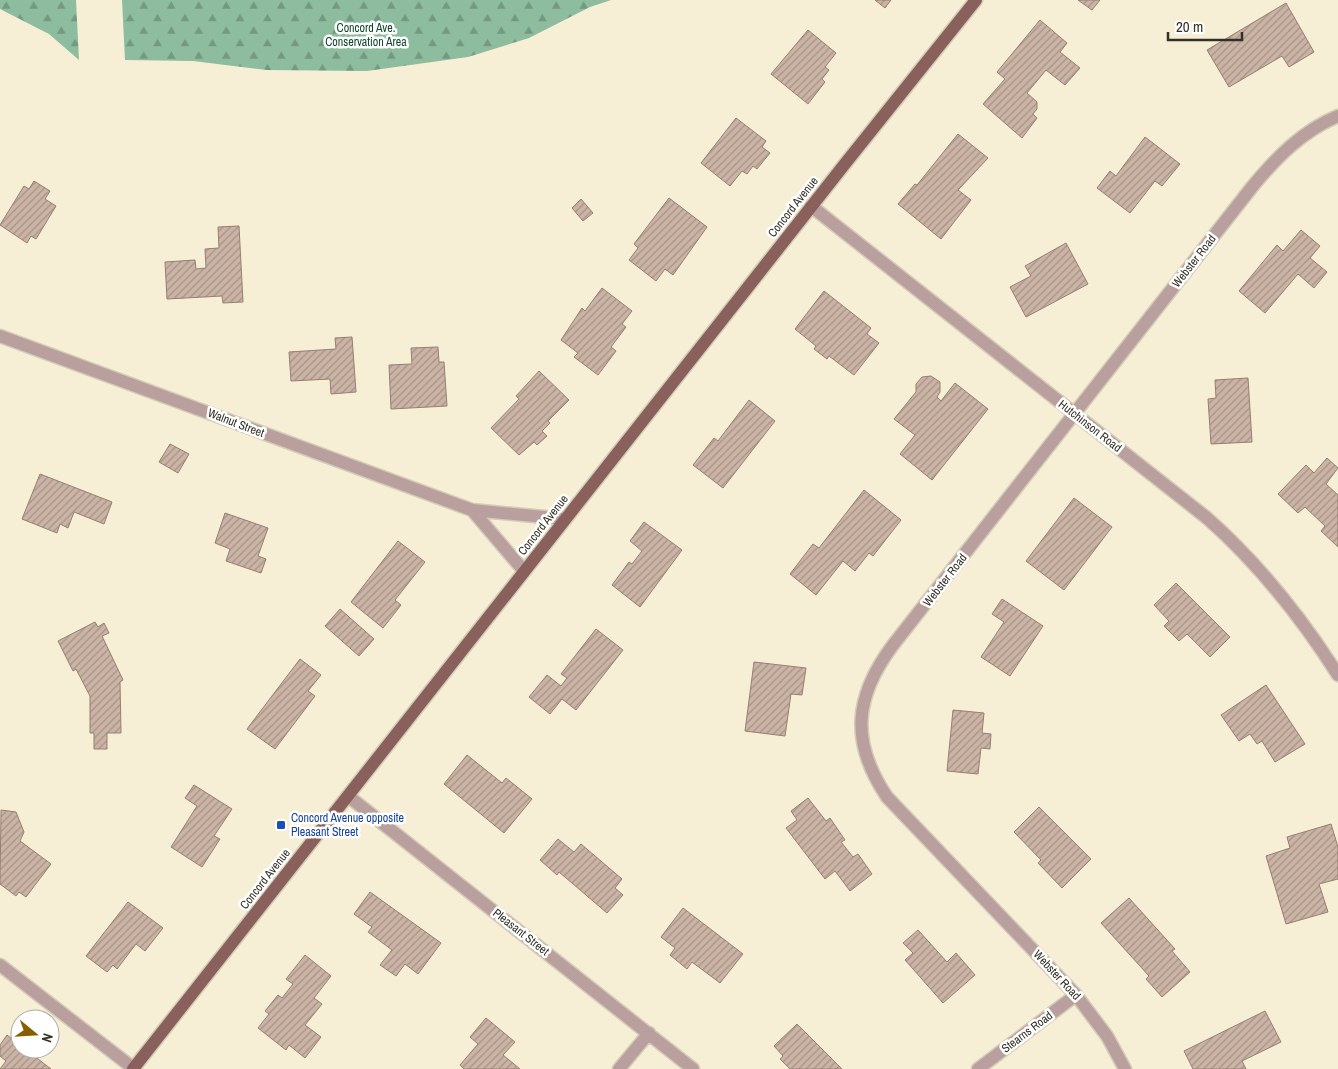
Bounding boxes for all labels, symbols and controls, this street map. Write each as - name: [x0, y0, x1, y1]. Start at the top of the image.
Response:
- scale bar: [1168, 10, 1242, 42]
- text: 20 m: [1176, 16, 1203, 37]
- park label: Concord Ave. Conservation Area: [325, 20, 407, 50]
- street label: Concord Avenue: [764, 173, 822, 241]
- street label: Webster Road: [1168, 231, 1220, 291]
- street label: Hutchinson Road: [1055, 396, 1125, 456]
- street label: Walnut Street: [205, 405, 267, 441]
- street label: Concord Avenue: [514, 491, 572, 559]
- street label: Webster Road: [919, 550, 971, 610]
- place label: Concord Avenue opposite Pleasant Street: [291, 810, 404, 840]
- marker: Concord Avenue opposite Pleasant Street: [275, 819, 287, 831]
- street label: Concord Avenue: [236, 845, 294, 913]
- street label: Pleasant Street: [490, 905, 553, 959]
- street label: Webster Road: [1030, 947, 1084, 1003]
- street label: Stearns Road: [998, 1008, 1056, 1056]
- north arrow: [10, 1009, 60, 1059]
- text: N: [38, 1031, 57, 1045]

